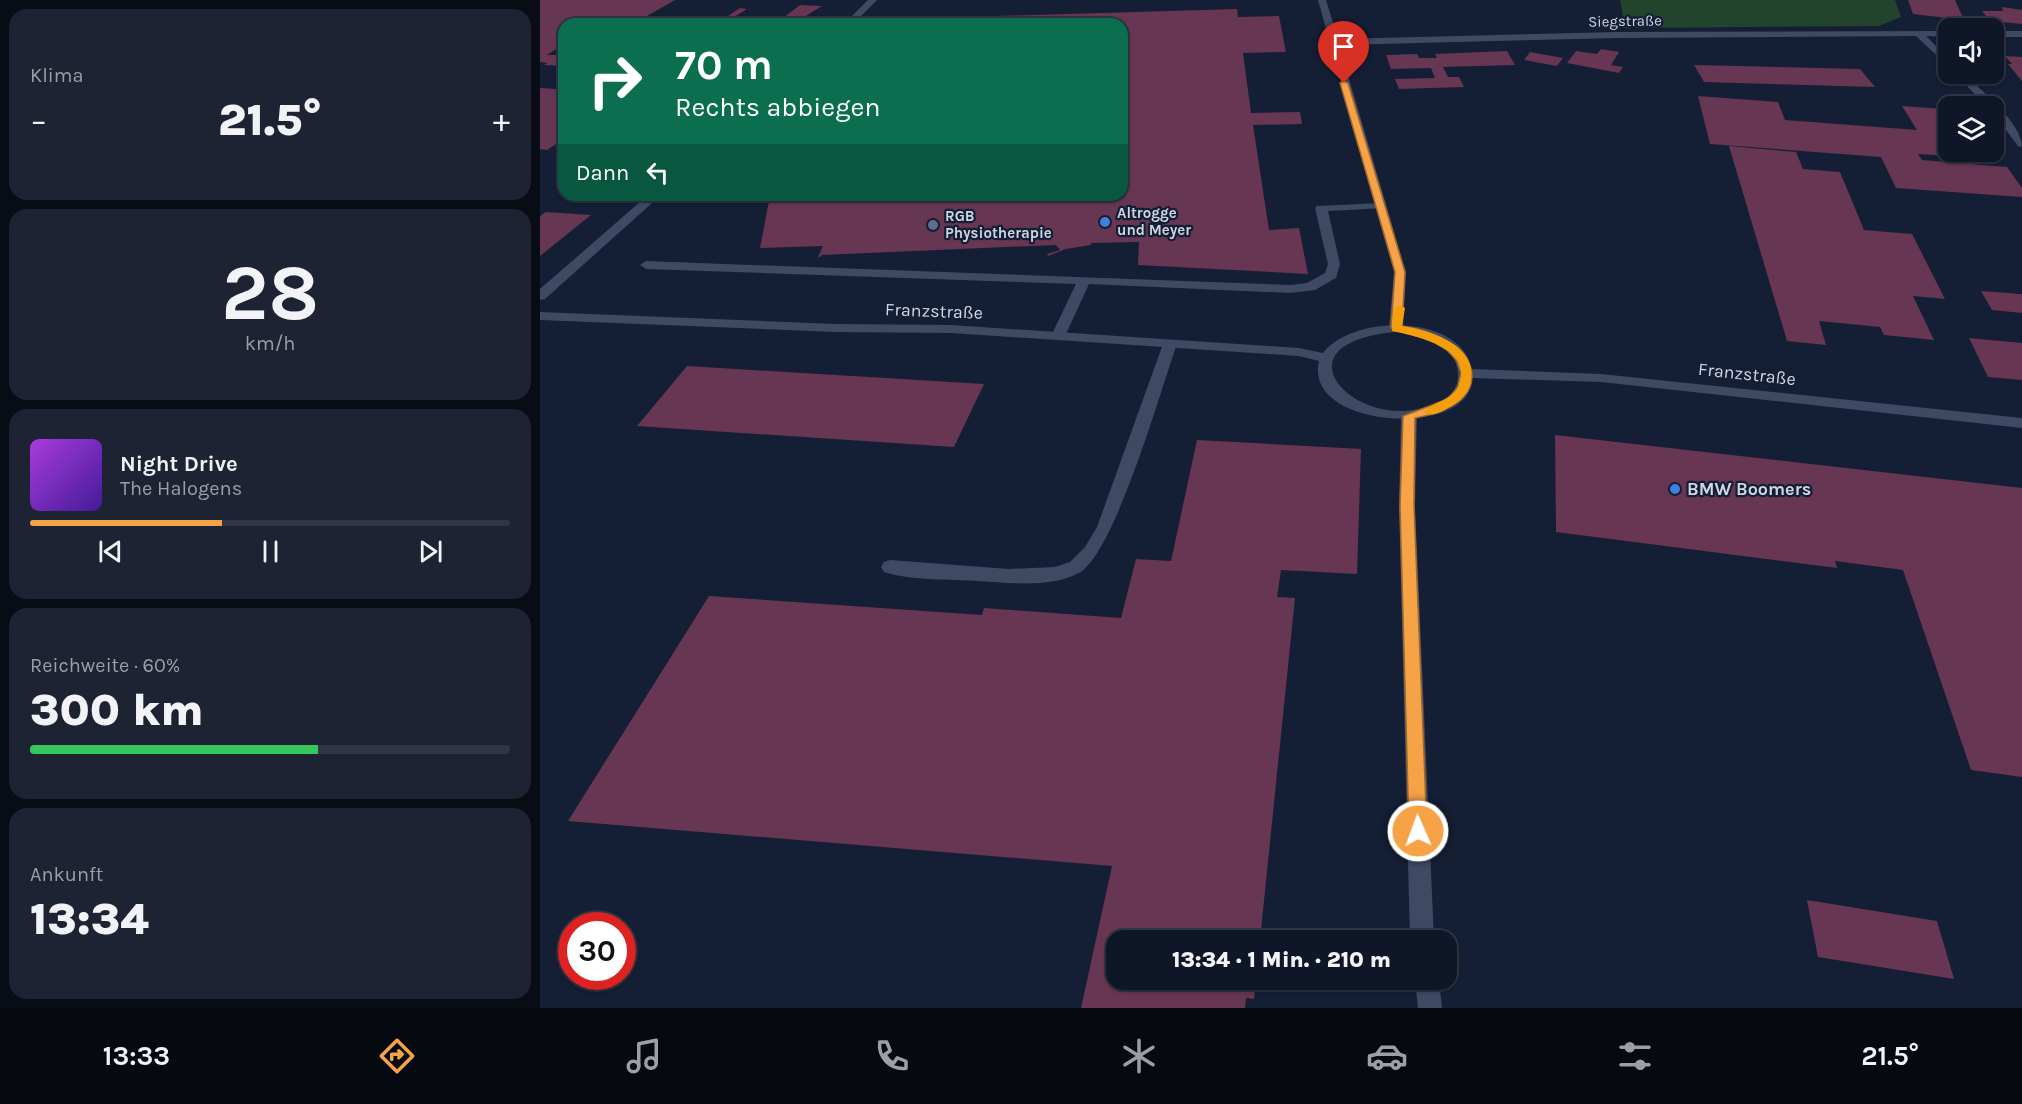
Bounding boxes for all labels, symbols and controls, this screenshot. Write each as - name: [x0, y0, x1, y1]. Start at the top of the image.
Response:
- street label: Siegstraße: [1588, 11, 1662, 31]
- map controls: [1938, 18, 2004, 162]
- button: sound: [1938, 18, 2004, 84]
- pin: [1318, 21, 1369, 83]
- icon: arrive: [1327, 30, 1360, 63]
- text: 70 m: [675, 40, 773, 90]
- icon: right: [576, 42, 654, 120]
- text: Klima: [30, 64, 83, 87]
- text: Rechts abbiegen: [675, 91, 881, 123]
- text: 21.5°: [218, 94, 322, 146]
- button: layers: [1938, 96, 2004, 162]
- text: −: [30, 101, 47, 139]
- text: +: [493, 101, 510, 139]
- icon: left: [641, 156, 674, 189]
- text: Dann: [576, 160, 629, 186]
- place label: Altrogge und Meyer: [1117, 204, 1191, 239]
- place label: RGB Physiotherapie: [945, 207, 1052, 242]
- marker: Altrogge und Meyer: [1098, 215, 1112, 229]
- marker: RGB Physiotherapie: [926, 218, 940, 232]
- text: 28: [221, 247, 319, 339]
- street label: Franzstraße: [885, 298, 983, 324]
- text: km/h: [245, 332, 295, 355]
- street label: Franzstraße: [1697, 358, 1797, 390]
- text: Night Drive: [120, 451, 238, 477]
- text: The Halogens: [120, 477, 242, 500]
- place label: BMW Boomers: [1687, 478, 1811, 500]
- marker: BMW Boomers: [1668, 482, 1682, 496]
- icon: previous: [94, 535, 127, 568]
- icon: pause: [254, 535, 287, 568]
- icon: next: [414, 535, 447, 568]
- text: Reichweite · 60%: [30, 654, 180, 677]
- text: 300 km: [30, 684, 204, 736]
- position arrow: [1386, 799, 1450, 863]
- text: Ankunft: [30, 863, 103, 886]
- text: 13:34: [30, 893, 149, 945]
- speed limit sign: 30: [558, 912, 636, 990]
- text: 13:34 · 1 Min. · 210 m: [1172, 947, 1391, 973]
- icon: directions: [376, 1035, 418, 1077]
- icon: music: [623, 1035, 665, 1077]
- icon: phone: [871, 1035, 913, 1077]
- icon: climate: [1118, 1035, 1160, 1077]
- icon: car: [1366, 1035, 1408, 1077]
- icon: filters: [1614, 1035, 1656, 1077]
- text: 13:33: [103, 1040, 170, 1072]
- text: 21.5°: [1861, 1040, 1919, 1072]

